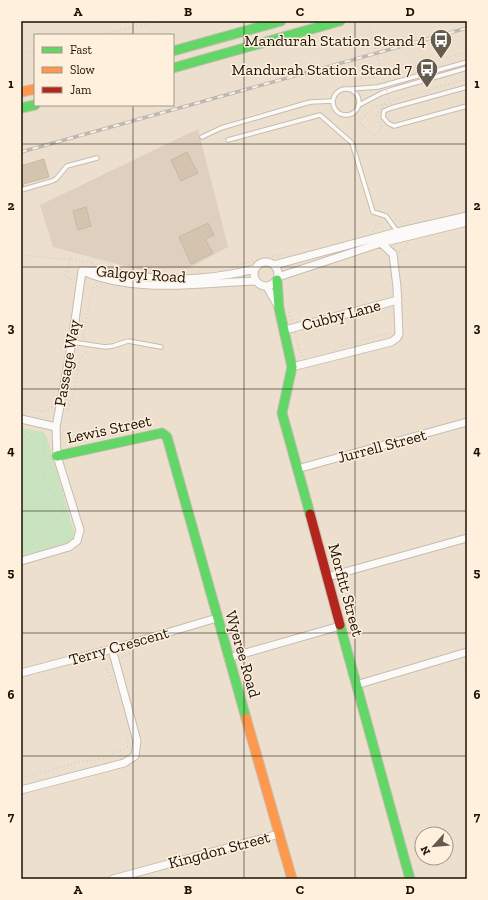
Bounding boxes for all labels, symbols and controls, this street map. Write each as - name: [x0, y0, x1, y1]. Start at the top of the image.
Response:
- text: A: [74, 4, 83, 19]
- text: B: [184, 4, 192, 19]
- text: C: [296, 4, 304, 19]
- text: D: [405, 4, 415, 19]
- bus stop icon: Mandurah Station Stand 4: [428, 27, 454, 60]
- place label: Mandurah Station Stand 4: [244, 31, 426, 50]
- legend: [34, 34, 174, 106]
- text: Fast: [70, 43, 93, 57]
- bus stop icon: Mandurah Station Stand 7: [414, 56, 440, 89]
- place label: Mandurah Station Stand 7: [232, 60, 412, 79]
- text: Slow: [70, 63, 96, 77]
- text: 1: [8, 76, 14, 91]
- text: 1: [474, 76, 480, 91]
- text: Jam: [70, 83, 92, 97]
- text: 2: [8, 198, 15, 213]
- text: 2: [474, 198, 481, 213]
- street label: Galgoyl Road: [95, 261, 187, 287]
- street label: Cubby Lane: [300, 295, 382, 335]
- street label: Passage Way: [50, 317, 84, 408]
- text: 3: [8, 320, 15, 335]
- text: 3: [474, 320, 481, 335]
- street label: Lewis Street: [65, 411, 153, 447]
- street label: Jurrell Street: [335, 425, 429, 467]
- text: 4: [7, 443, 15, 458]
- text: 4: [473, 443, 481, 458]
- street label: Morfitt Street: [324, 541, 368, 639]
- text: 5: [8, 565, 15, 580]
- text: 5: [474, 565, 481, 580]
- street label: Wyeree Road: [222, 608, 265, 700]
- street label: Terry Crescent: [67, 623, 171, 669]
- text: 6: [8, 687, 15, 702]
- text: 6: [474, 687, 481, 702]
- text: 7: [8, 809, 15, 824]
- text: 7: [474, 809, 481, 824]
- north arrow: [414, 826, 454, 866]
- street label: Kingdon Street: [166, 827, 272, 873]
- text: N: [418, 843, 433, 857]
- text: A: [74, 882, 83, 897]
- text: B: [184, 882, 192, 897]
- text: C: [296, 882, 304, 897]
- text: D: [405, 882, 415, 897]

